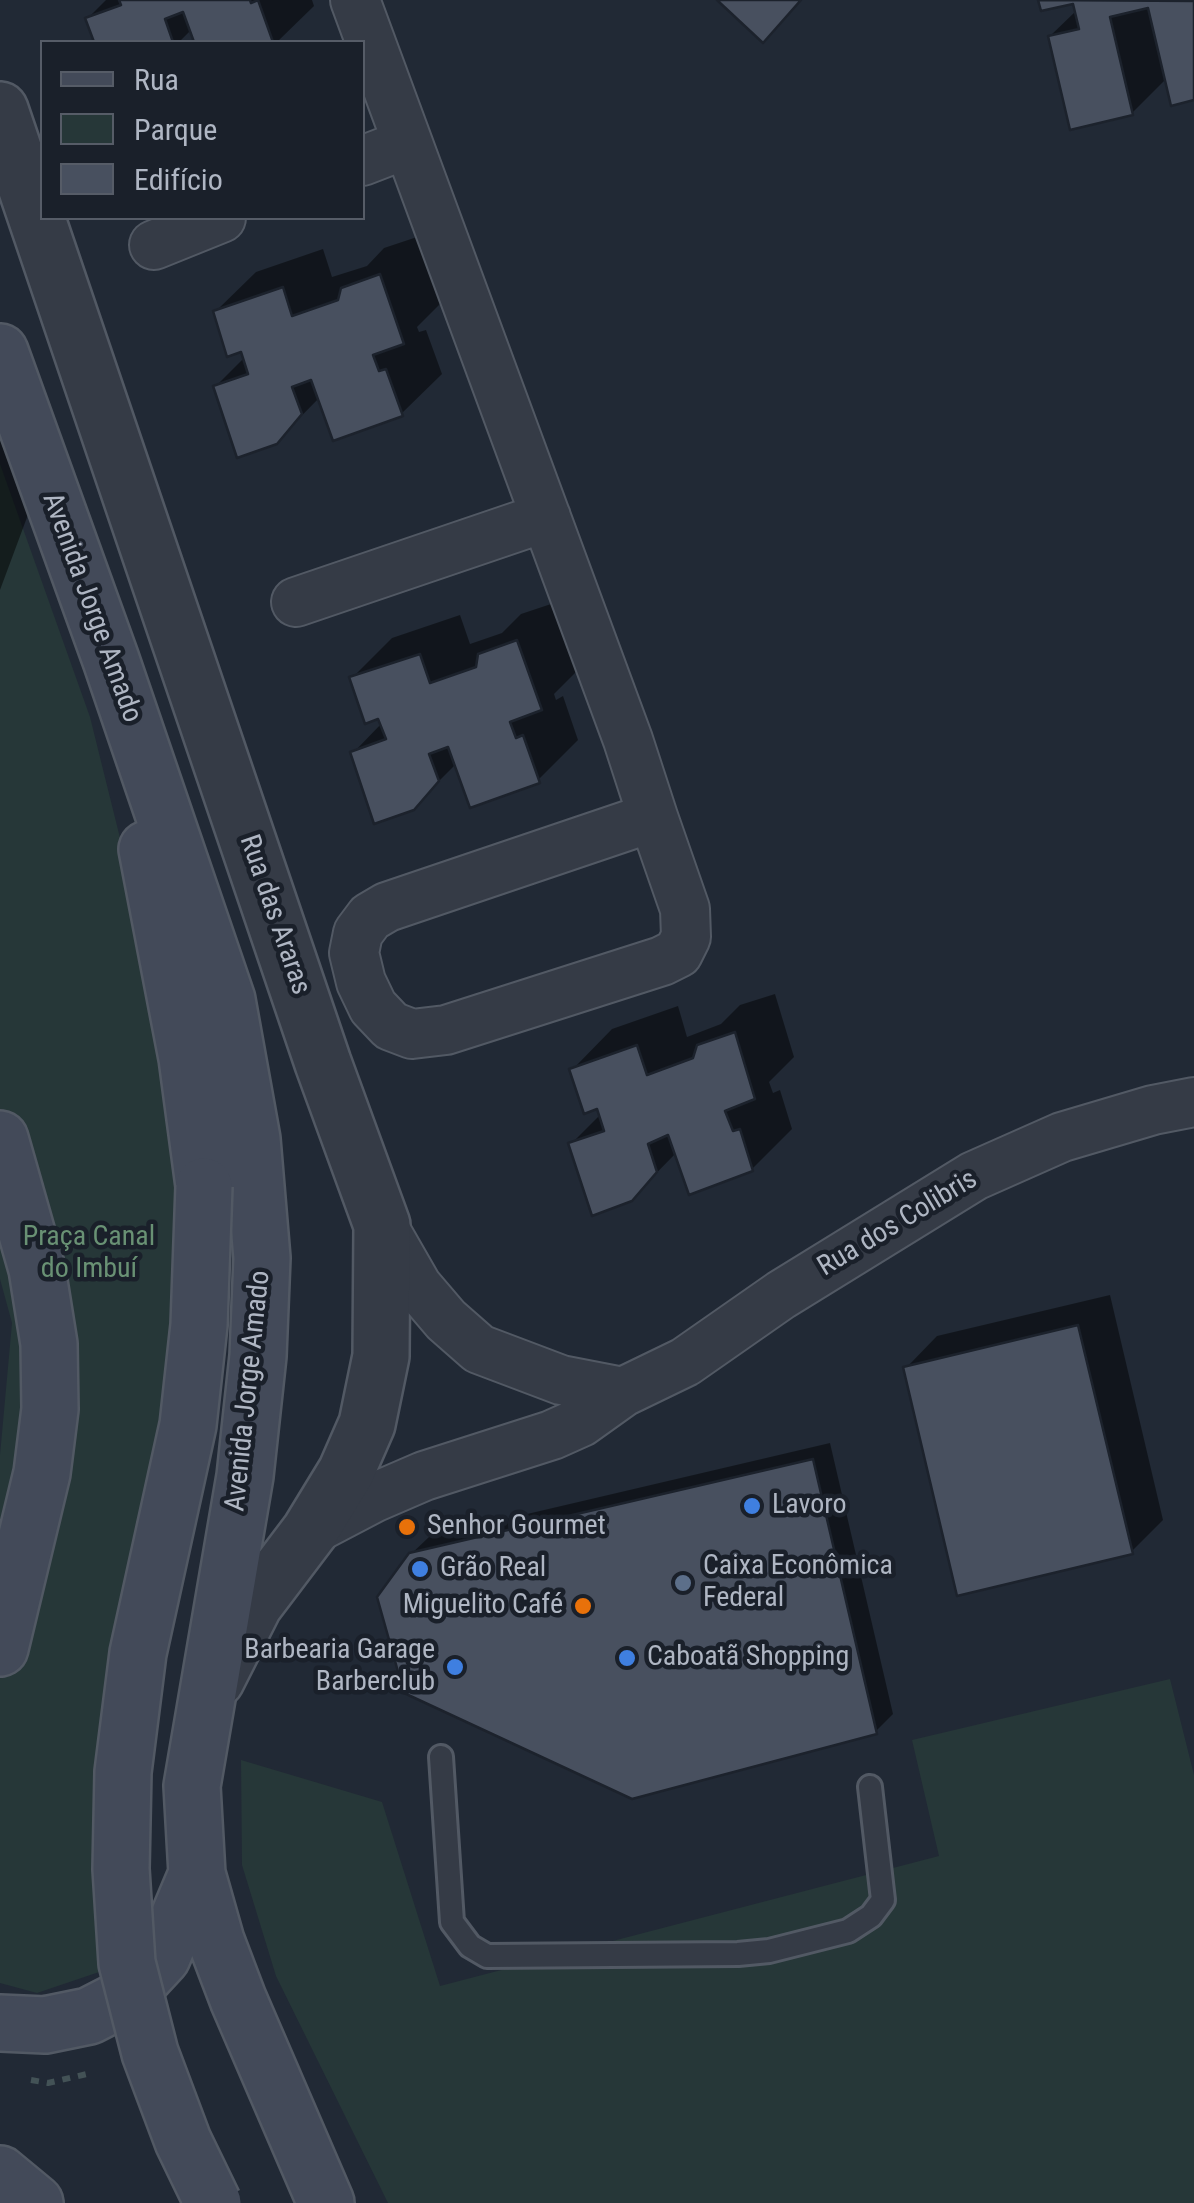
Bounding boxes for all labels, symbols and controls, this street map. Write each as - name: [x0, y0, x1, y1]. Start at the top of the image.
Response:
- legend: [40, 40, 365, 220]
- text: Rua: [134, 62, 179, 97]
- text: Parque: [134, 112, 217, 147]
- text: Edifício: [134, 162, 223, 197]
- street label: Avenida Jorge Amado: [34, 489, 148, 727]
- street label: Rua das Araras: [231, 831, 317, 999]
- street label: Rua dos Colibris: [812, 1163, 984, 1285]
- park label: Praça Canal do Imbuí: [23, 1221, 155, 1287]
- street label: Avenida Jorge Amado: [220, 1269, 278, 1513]
- place label: Lavoro: [772, 1489, 847, 1523]
- marker: Lavoro: [741, 1495, 763, 1517]
- place label: Senhor Gourmet: [427, 1510, 606, 1544]
- marker: Senhor Gourmet: [396, 1516, 418, 1538]
- place label: Caixa Econômica Federal: [703, 1550, 893, 1616]
- place label: Grão Real: [440, 1552, 546, 1586]
- marker: Grão Real: [409, 1558, 431, 1580]
- marker: Caixa Econômica Federal: [672, 1572, 694, 1594]
- place label: Miguelito Café: [403, 1589, 563, 1623]
- marker: Miguelito Café: [572, 1595, 594, 1617]
- place label: Barbearia Garage Barberclub: [244, 1634, 435, 1700]
- place label: Caboatã Shopping: [647, 1641, 849, 1675]
- marker: Caboatã Shopping: [616, 1647, 638, 1669]
- marker: Barbearia Garage Barberclub: [444, 1656, 466, 1678]

